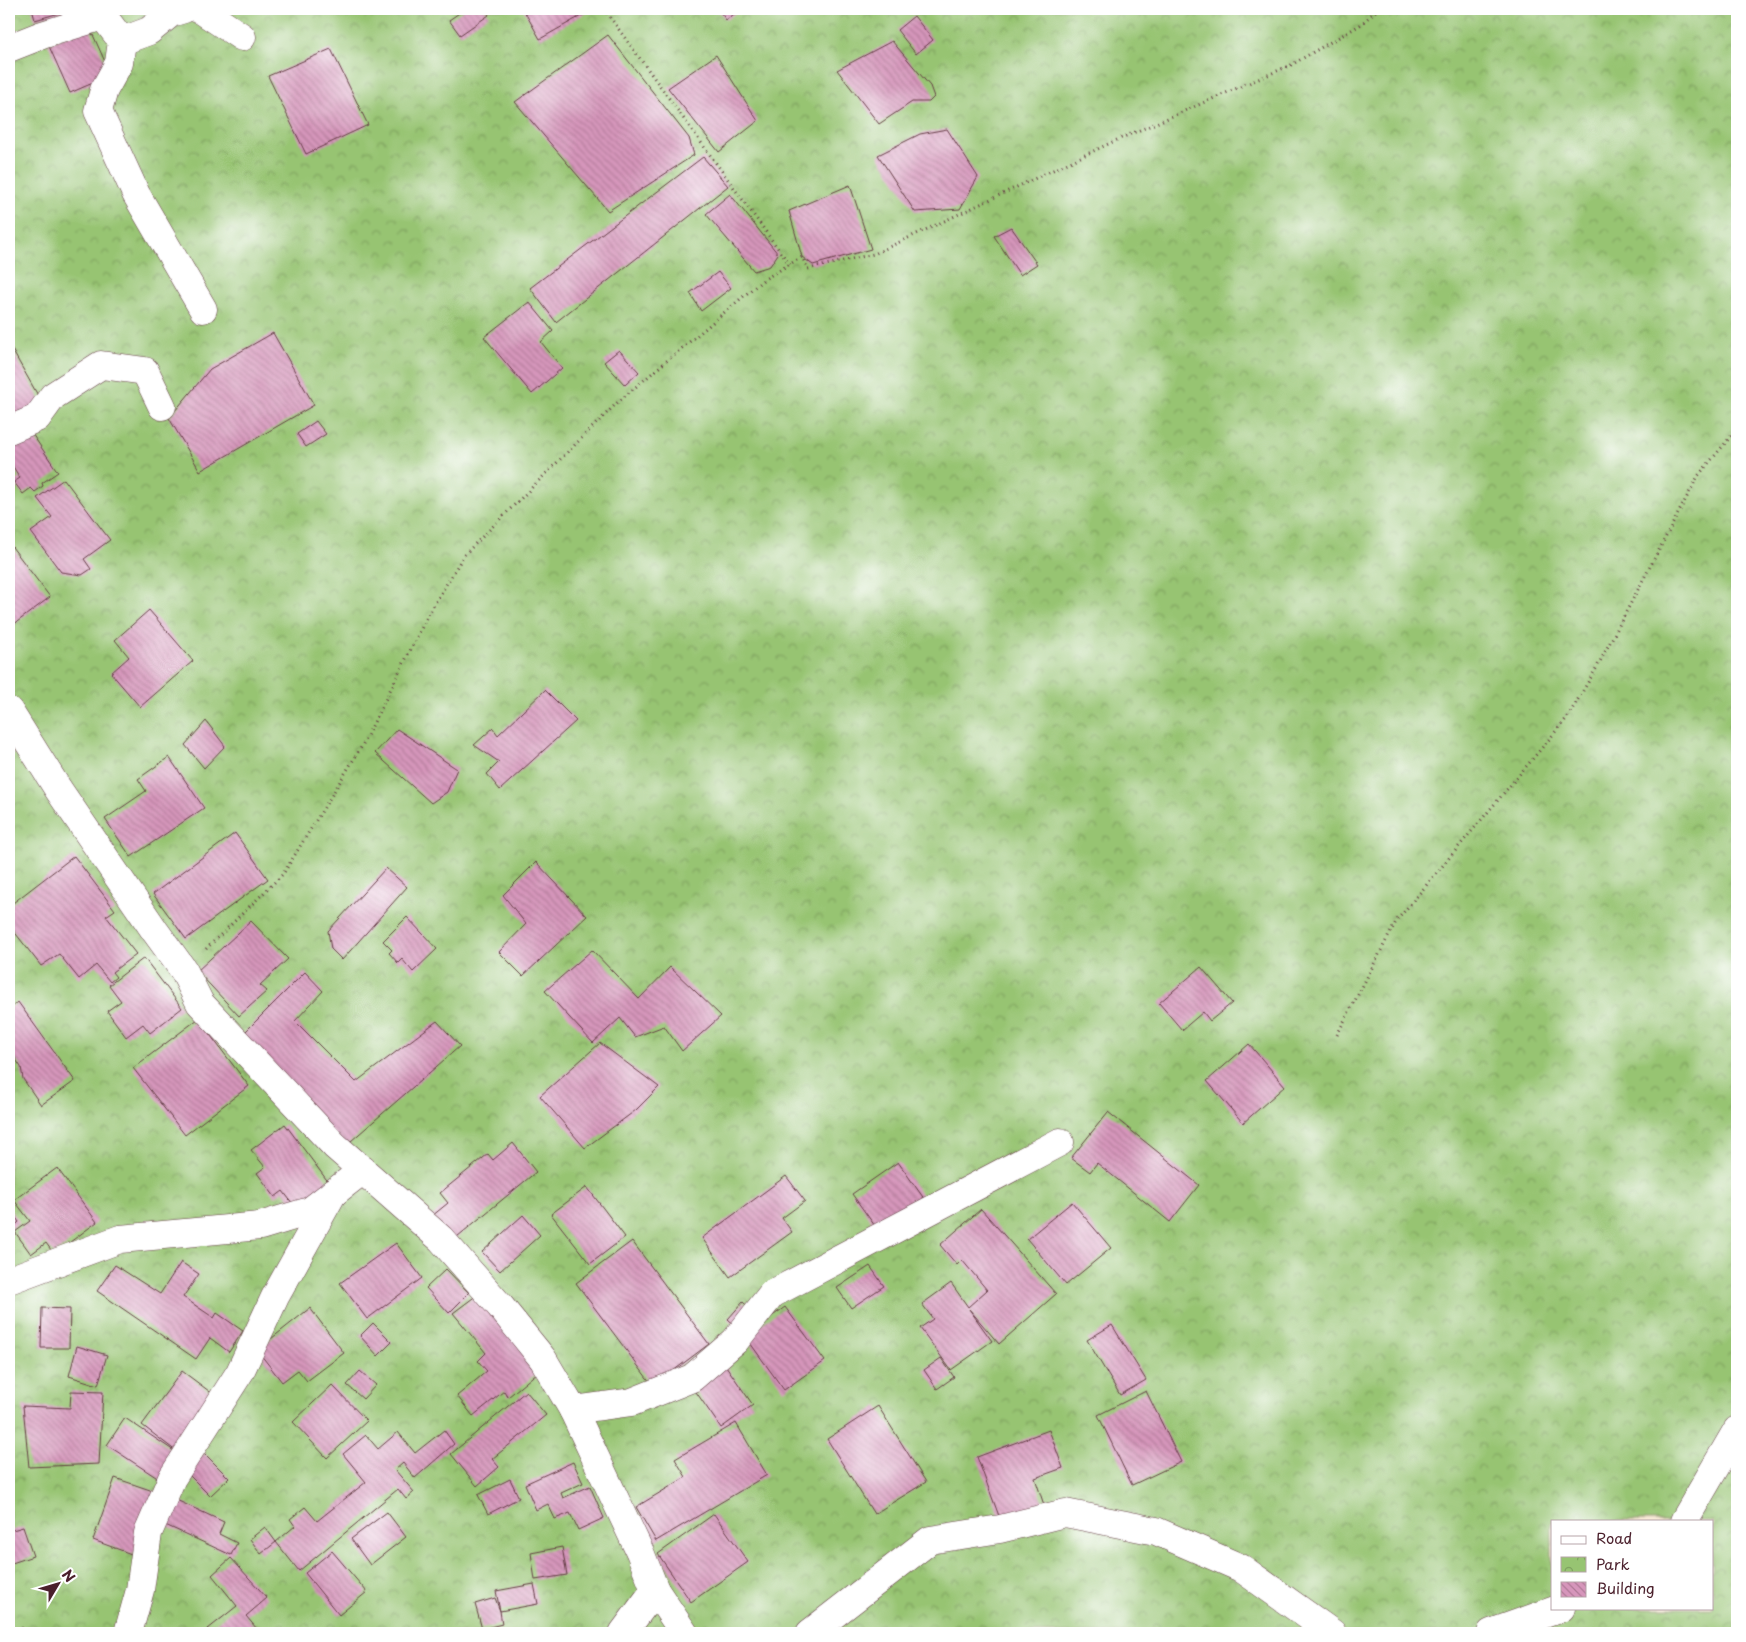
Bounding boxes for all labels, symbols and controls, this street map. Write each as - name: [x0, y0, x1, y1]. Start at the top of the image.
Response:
- legend: [1551, 1520, 1714, 1610]
- text: Road: [1596, 1526, 1632, 1549]
- text: Park: [1596, 1552, 1630, 1575]
- north arrow: [32, 1560, 82, 1610]
- text: N: [57, 1565, 80, 1587]
- text: Building: [1596, 1576, 1655, 1599]

